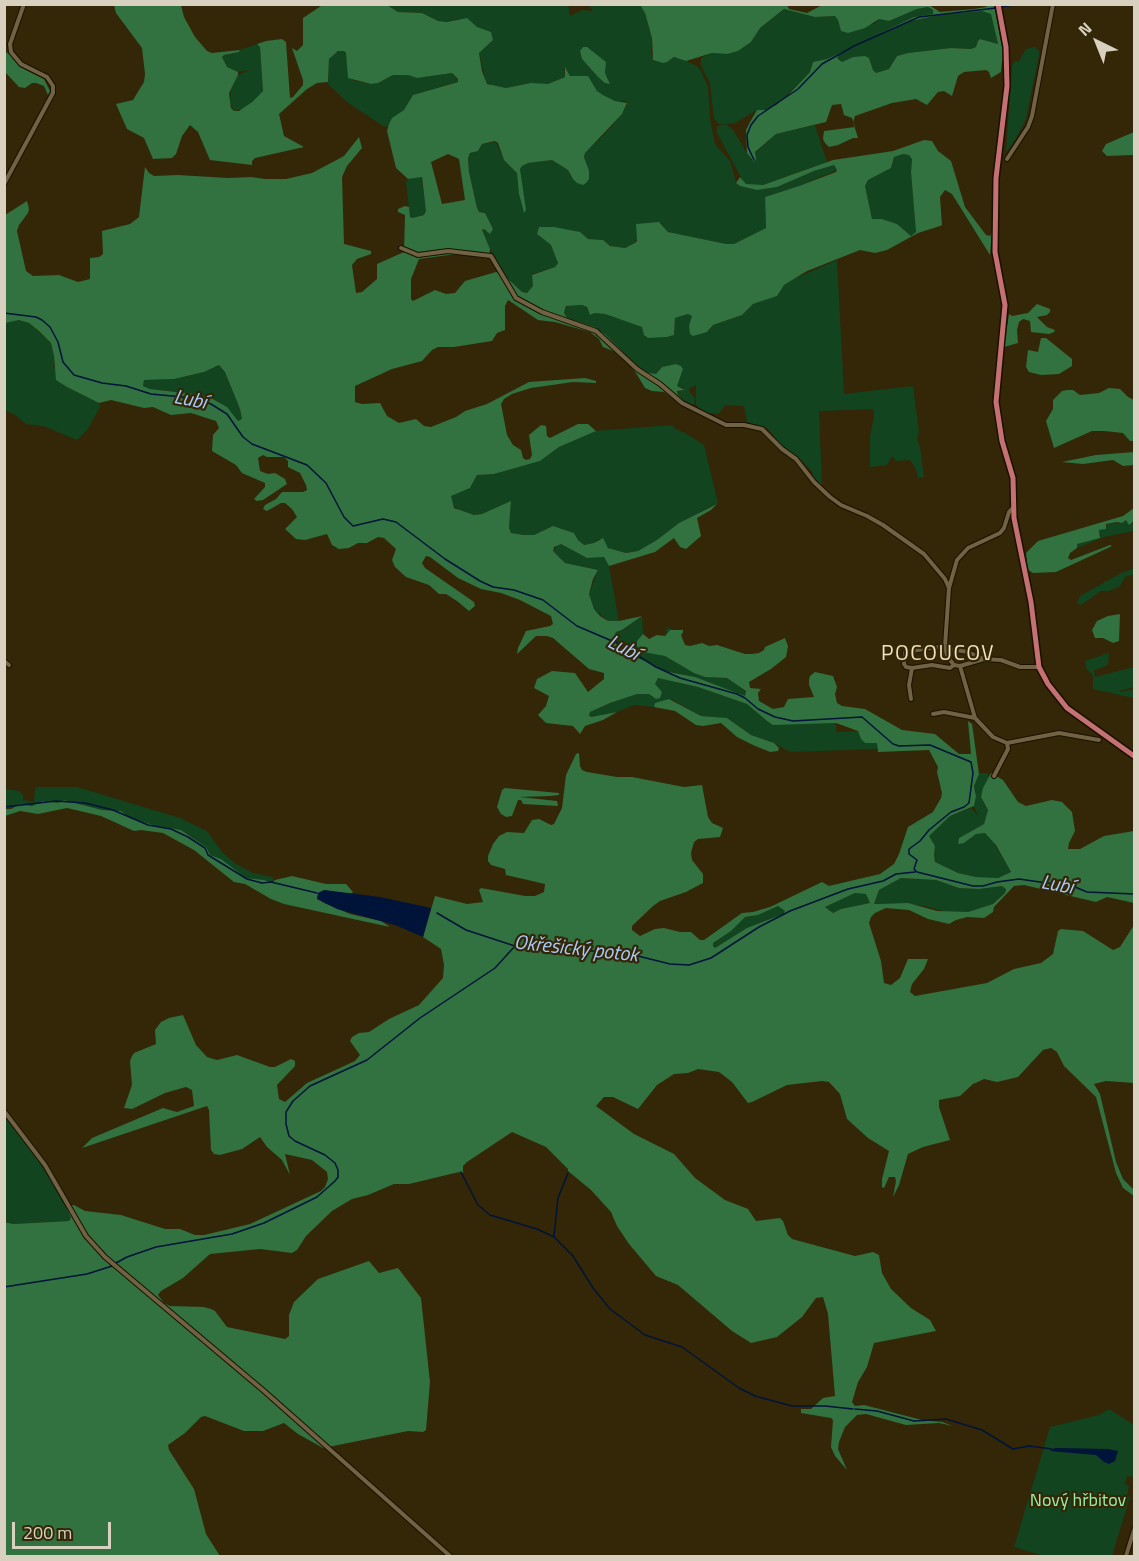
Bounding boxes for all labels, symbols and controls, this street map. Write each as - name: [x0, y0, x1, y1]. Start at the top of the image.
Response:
- north arrow: [1067, 12, 1127, 72]
- text: N: [1072, 16, 1097, 41]
- water label: Lubí: [172, 386, 208, 416]
- water label: Lubí: [603, 631, 643, 667]
- district label: POCOUCOV: [881, 642, 995, 668]
- water label: Lubí: [1039, 871, 1075, 901]
- water label: Okřešický potok: [513, 932, 639, 968]
- park label: Nový hřbitov: [1030, 1491, 1126, 1513]
- scale bar: [15, 1510, 114, 1548]
- text: 200 m: [23, 1519, 72, 1546]

